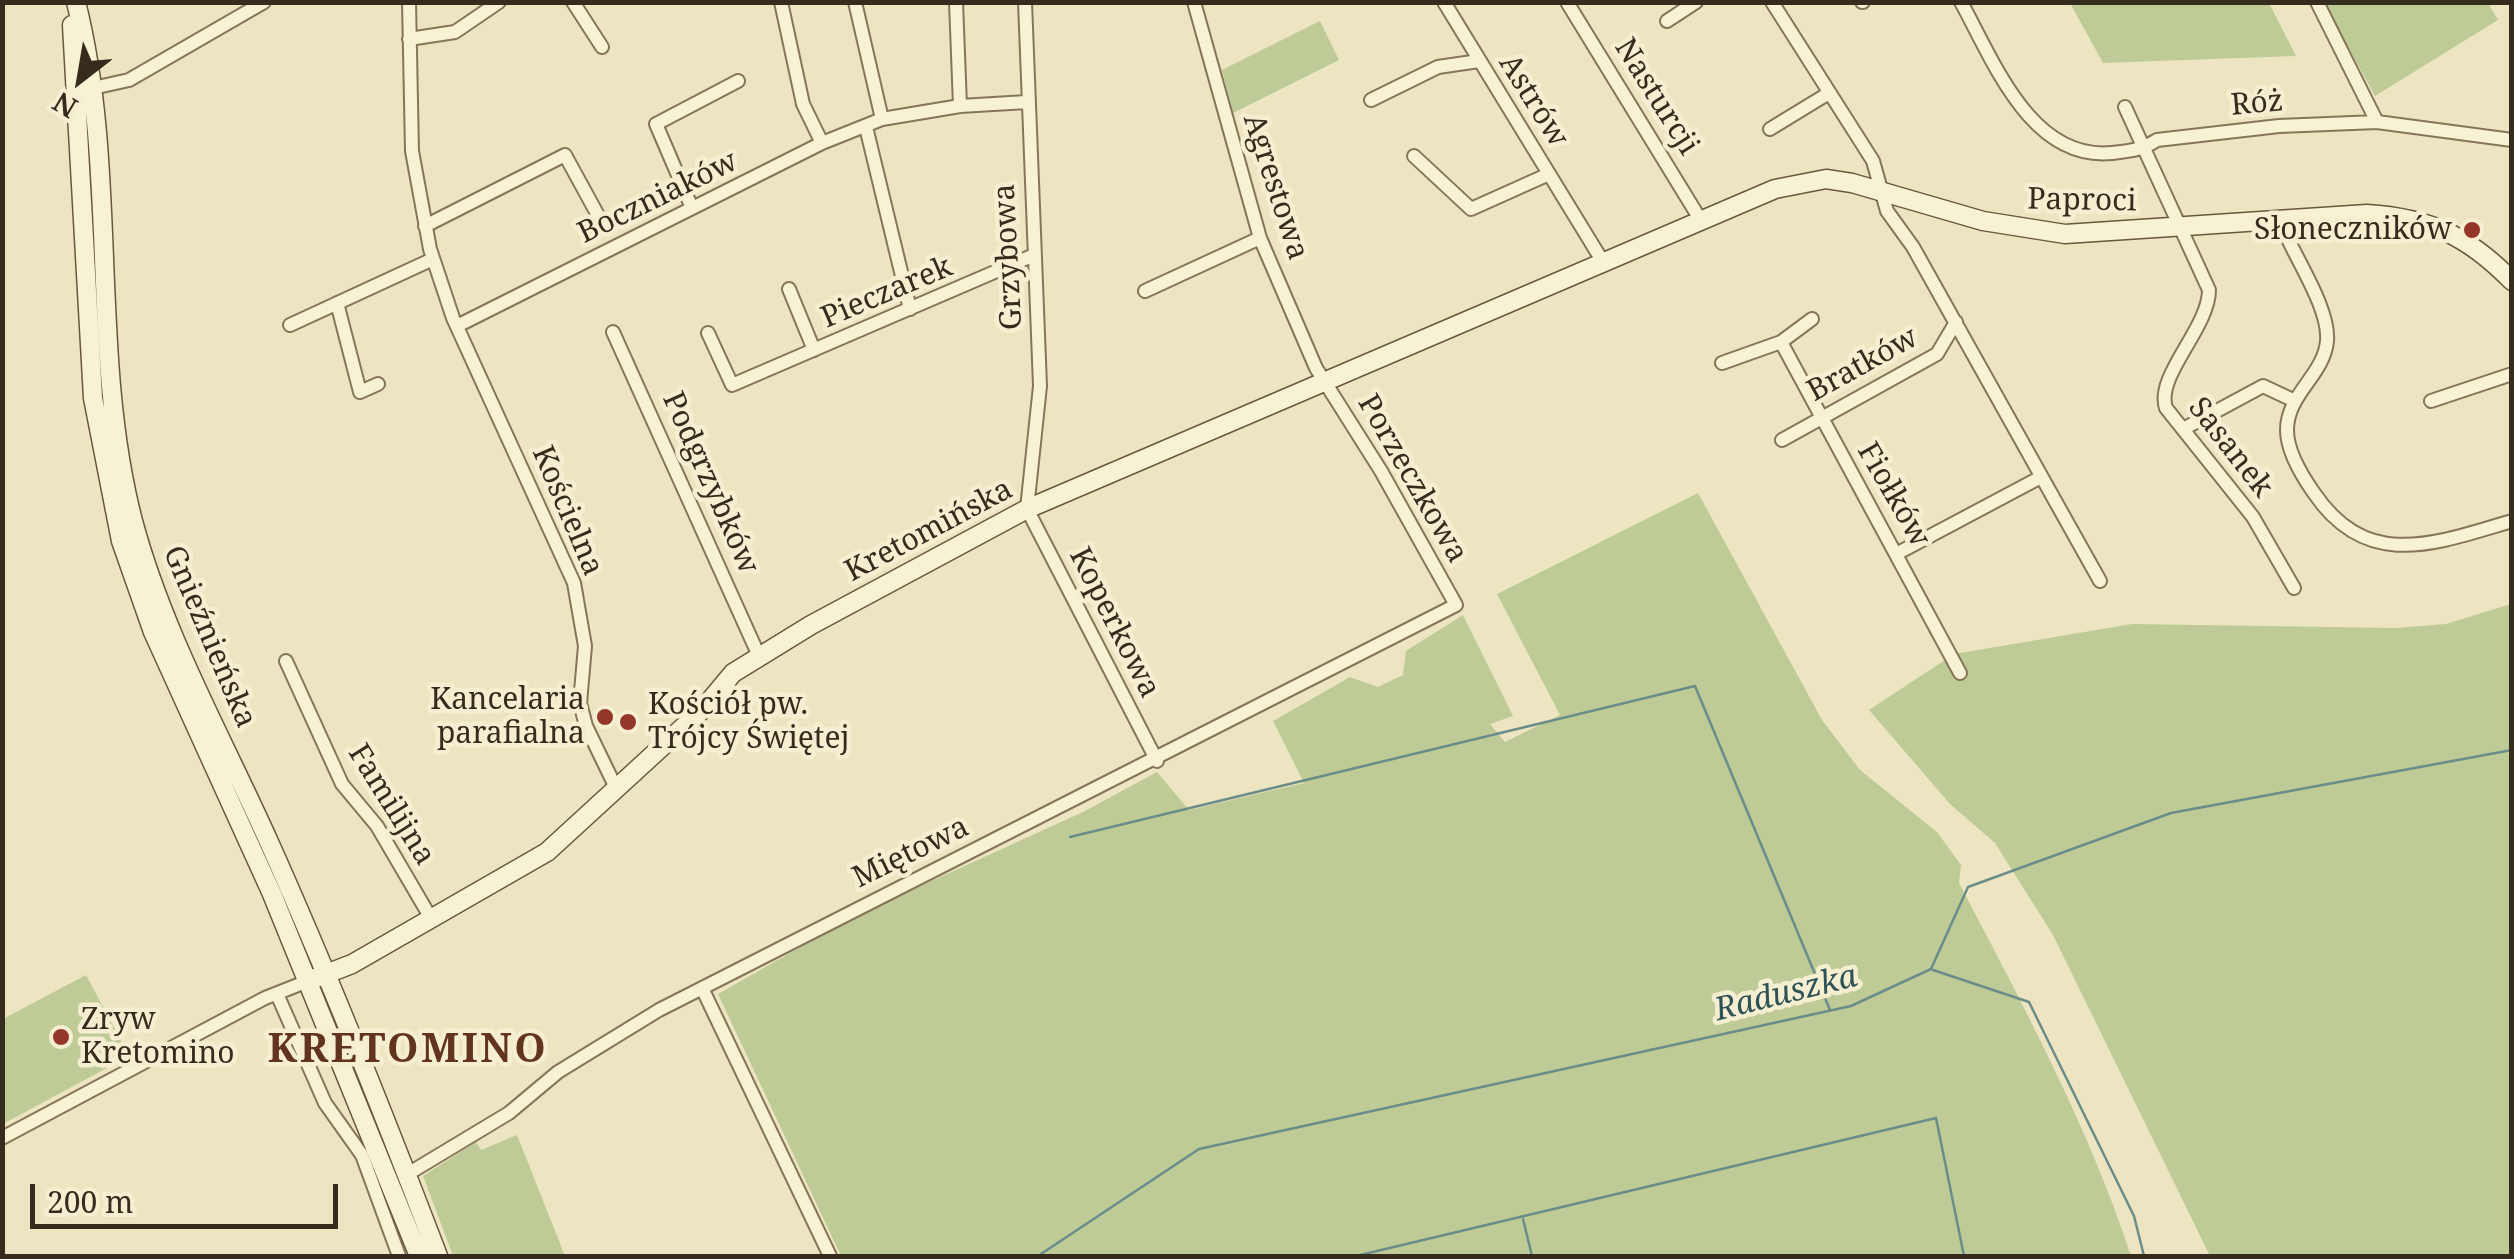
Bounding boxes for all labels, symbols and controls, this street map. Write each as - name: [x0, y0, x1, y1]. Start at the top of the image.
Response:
- north arrow: [30, 30, 130, 130]
- street label: Nasturcji: [1606, 32, 1706, 162]
- street label: Astrów: [1491, 48, 1575, 154]
- text: N: [45, 84, 84, 128]
- street label: Róż: [2229, 84, 2285, 124]
- street label: Agrestowa: [1235, 110, 1315, 264]
- street label: Boczniaków: [572, 144, 744, 252]
- street label: Paproci: [2027, 182, 2137, 220]
- street label: Grzybowa: [987, 183, 1031, 331]
- place label: Słoneczników: [2254, 212, 2452, 248]
- marker: Słoneczników: [2461, 219, 2483, 241]
- street label: Pieczarek: [816, 249, 958, 337]
- street label: Bratków: [1801, 320, 1925, 410]
- street label: Podgrzybków: [654, 387, 766, 579]
- street label: Porzeczkowa: [1349, 389, 1475, 569]
- street label: Sasanek: [2180, 391, 2280, 505]
- street label: Fiołków: [1849, 436, 1937, 554]
- street label: Kościelna: [524, 441, 610, 581]
- street label: Kretomińska: [839, 472, 1019, 590]
- street label: Gnieźnieńska: [155, 541, 263, 733]
- street label: Koperkowa: [1061, 542, 1167, 704]
- place label: Kancelaria parafialna: [430, 682, 585, 752]
- place label: Kościół pw. Trójcy Świętej: [648, 687, 849, 758]
- marker: Kancelaria parafialna: [594, 706, 616, 728]
- marker: Kościół pw. Trójcy Świętej: [617, 711, 639, 733]
- street label: Familijna: [340, 738, 442, 872]
- street label: Miętowa: [847, 810, 975, 896]
- water label: Raduszka: [1711, 958, 1861, 1030]
- place label: Zryw Kretomino: [81, 1002, 235, 1072]
- marker: Zryw Kretomino: [50, 1026, 72, 1048]
- district label: KRETOMINO: [268, 1027, 548, 1075]
- scale bar: [35, 1164, 342, 1226]
- text: 200 m: [47, 1181, 133, 1222]

